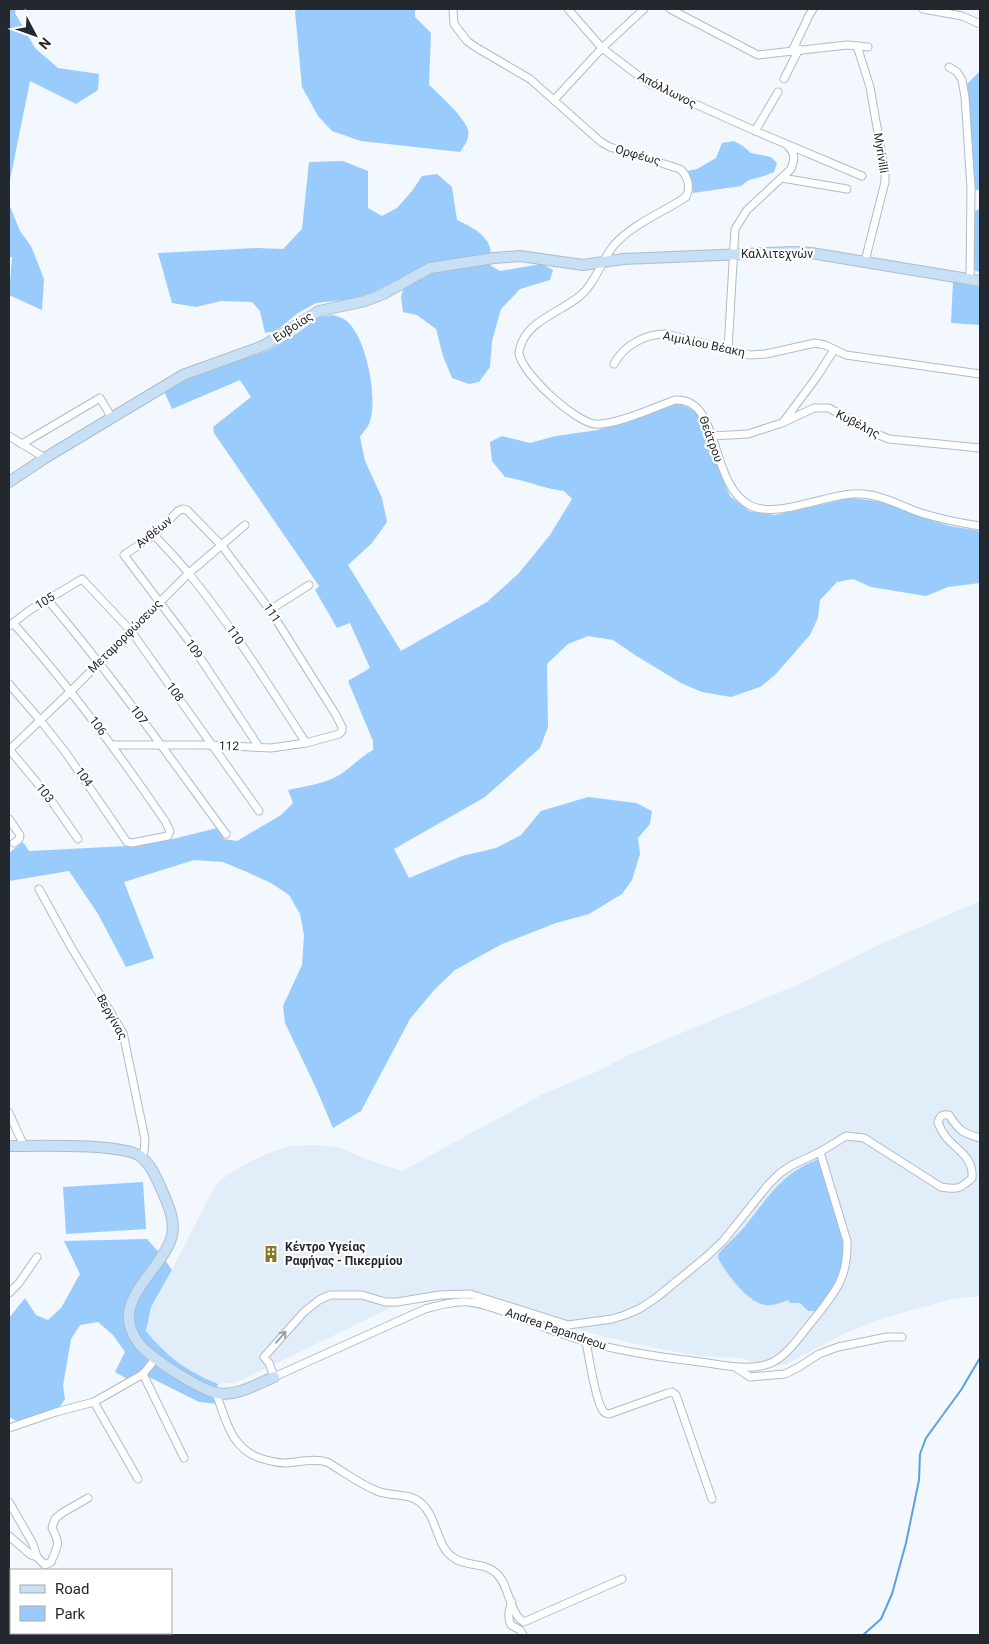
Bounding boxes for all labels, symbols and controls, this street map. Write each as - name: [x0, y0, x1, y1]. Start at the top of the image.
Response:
- north arrow: [10, 10, 60, 60]
- text: N: [36, 35, 54, 53]
- street label: Απόλλωνος: [635, 69, 699, 111]
- street label: Myrivilli: [871, 132, 891, 174]
- street label: Ορφέως: [614, 142, 662, 168]
- street label: Καλλιτεχνών: [741, 247, 813, 261]
- street label: Ευβοίας: [271, 309, 315, 345]
- street label: Αιμιλίου Βέακη: [662, 328, 746, 360]
- street label: Κυβέλης: [834, 407, 882, 441]
- street label: Θεάτρου: [696, 414, 726, 464]
- street label: Ανθέων: [133, 513, 175, 551]
- street label: 105: [33, 590, 58, 612]
- street label: Μεταμορφώσεως: [85, 596, 165, 676]
- street label: 111: [261, 601, 283, 625]
- street label: 110: [223, 623, 247, 648]
- street label: 109: [182, 637, 206, 661]
- street label: 108: [163, 680, 187, 704]
- street label: 107: [127, 703, 151, 728]
- street label: 106: [86, 714, 110, 738]
- street label: 112: [219, 739, 240, 753]
- street label: 104: [72, 765, 96, 790]
- street label: 103: [33, 781, 57, 805]
- street label: Βεργίνας: [94, 992, 130, 1042]
- place label: Κέντρο Υγείας Ραφήνας - Πικερμίου: [285, 1240, 403, 1268]
- building icon: Κέντρο Υγείας Ραφήνας - Πικερμίου: [261, 1244, 281, 1264]
- street label: Andrea Papandreou: [504, 1305, 608, 1353]
- one-way arrow: [275, 1331, 286, 1344]
- legend: [10, 1569, 172, 1634]
- text: Road: [55, 1580, 89, 1598]
- text: Park: [55, 1605, 86, 1623]

